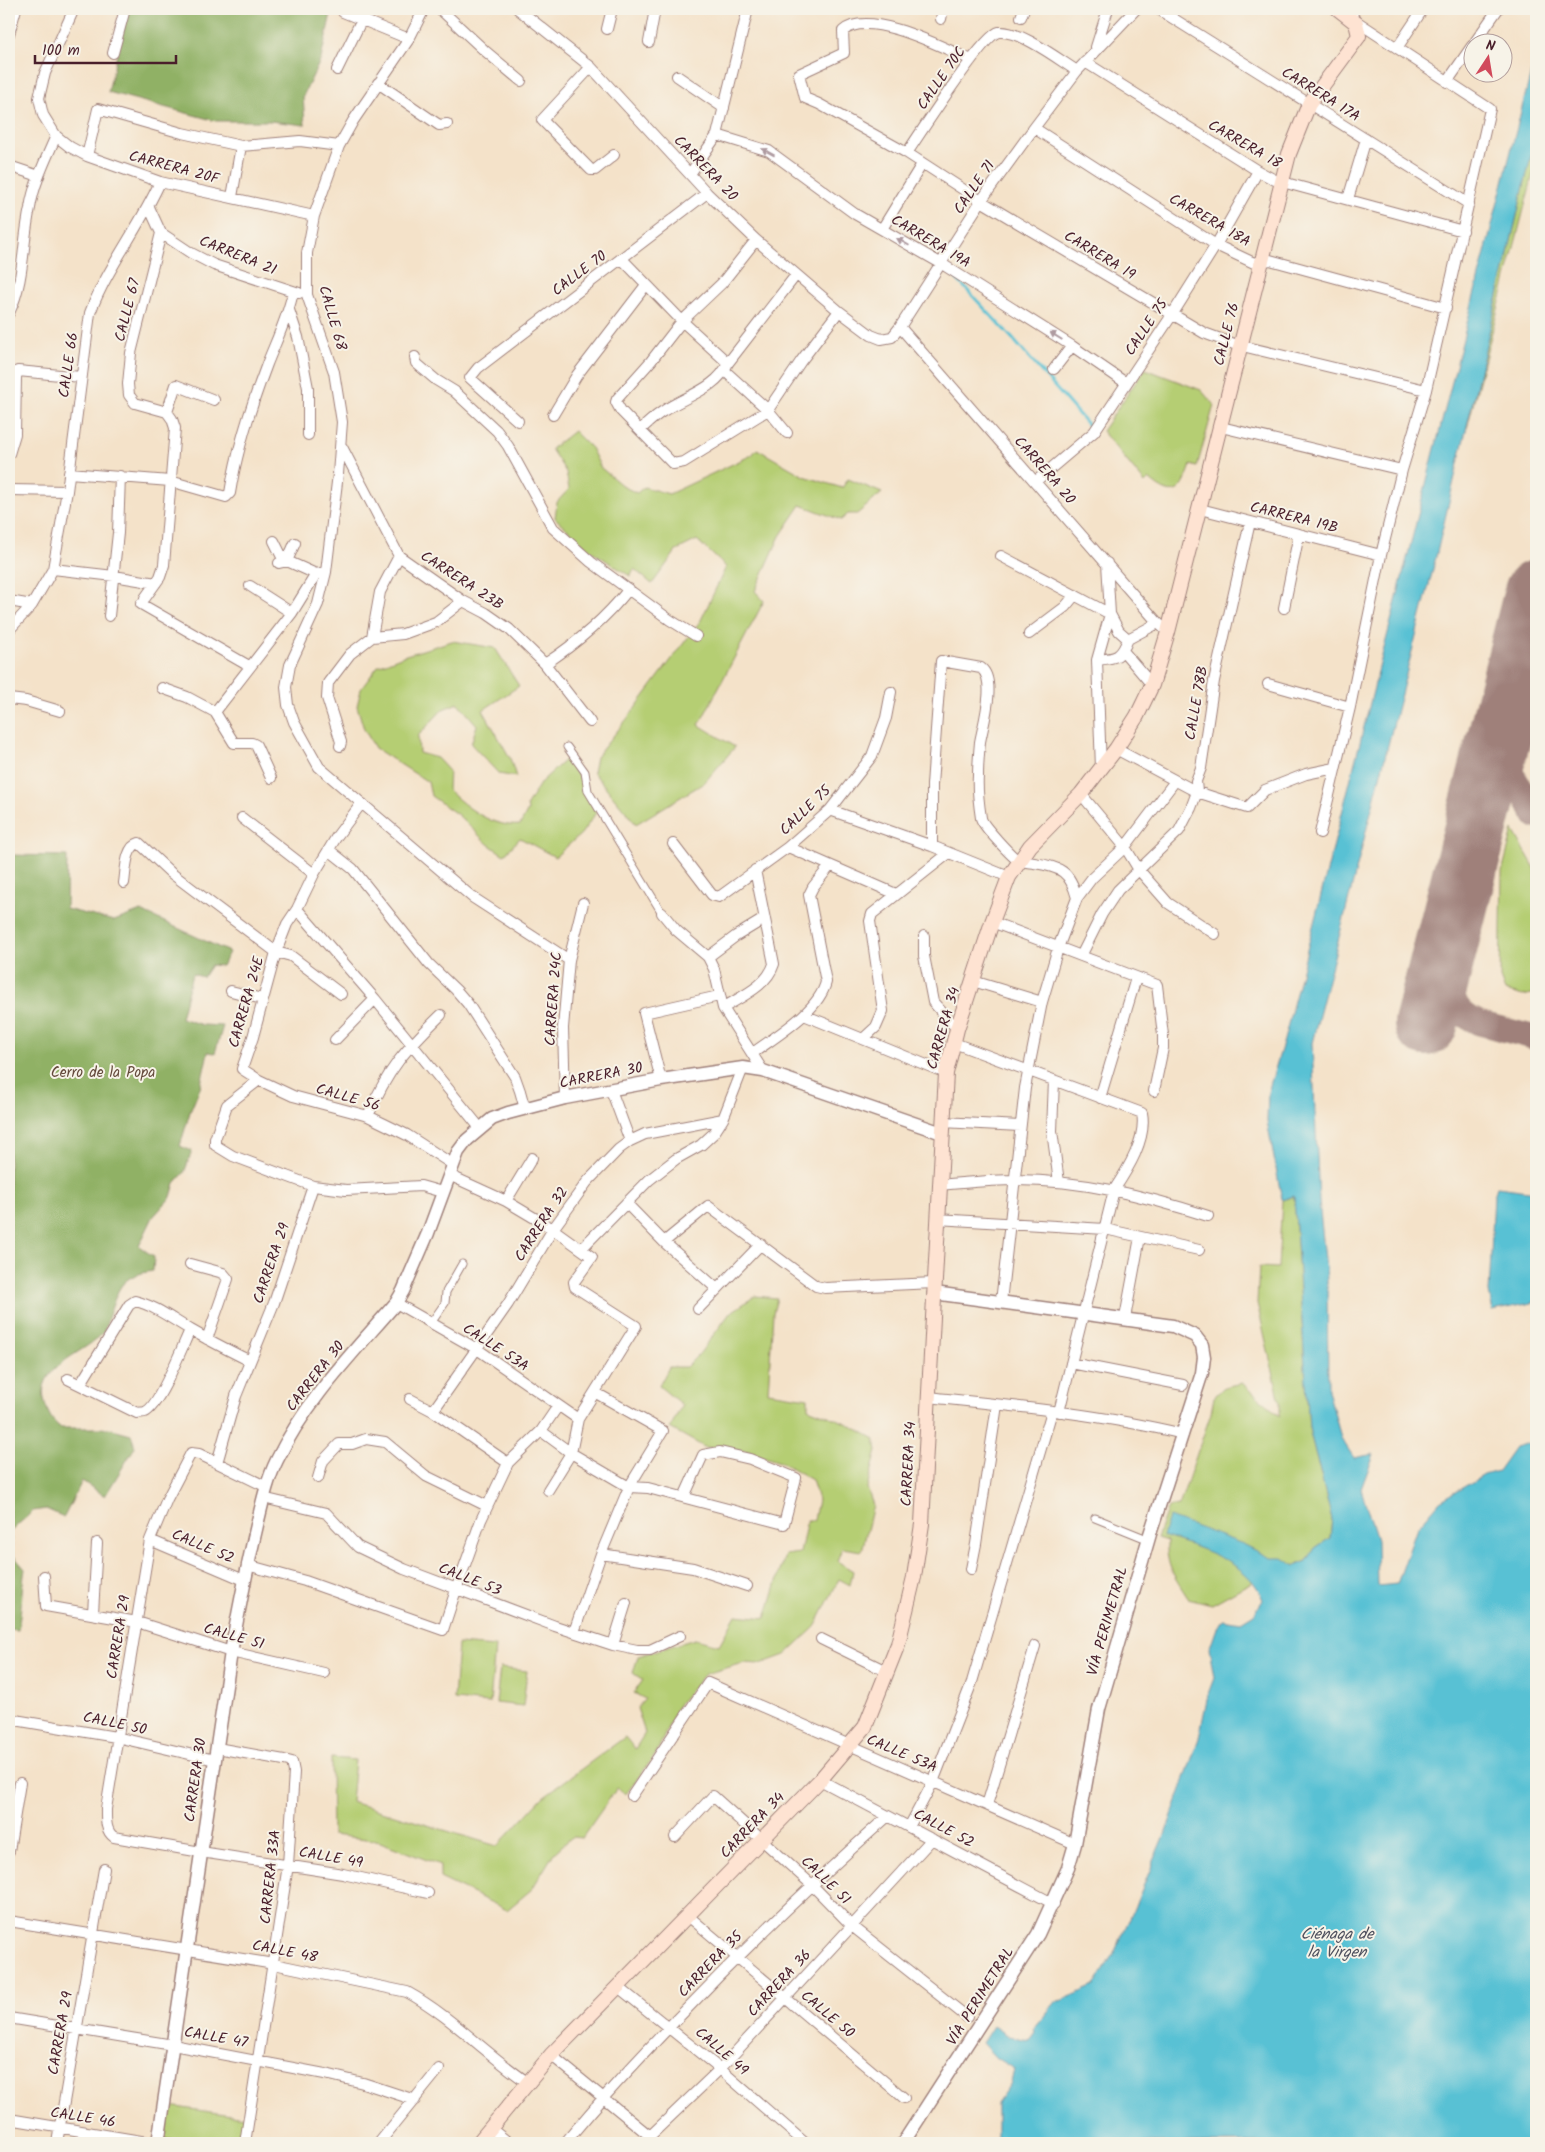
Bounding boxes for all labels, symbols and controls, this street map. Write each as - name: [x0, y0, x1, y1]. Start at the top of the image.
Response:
- scale bar: [35, 32, 176, 64]
- north arrow: [1462, 32, 1512, 82]
- text: N: [1484, 35, 1497, 58]
- text: 100 m: [42, 39, 80, 63]
- street label: CALLE 70C: [911, 42, 972, 115]
- street label: CARRERA 17A: [1276, 61, 1365, 129]
- street label: CARRERA 18: [1203, 114, 1287, 176]
- street label: CARRERA 20: [667, 130, 744, 208]
- street label: CARRERA 20F: [126, 144, 223, 192]
- one-way arrow: [761, 148, 775, 156]
- street label: CALLE 71: [948, 155, 1002, 220]
- street label: CARRERA 18A: [1164, 188, 1255, 254]
- street label: CARRERA 19A: [886, 209, 975, 275]
- street label: CARRERA 19: [1059, 225, 1141, 287]
- street label: CARRERA 21: [195, 229, 280, 282]
- one-way arrow: [897, 237, 910, 246]
- street label: CALLE 70: [547, 245, 613, 303]
- street label: CALLE 67: [109, 275, 148, 344]
- street label: CALLE 68: [311, 283, 353, 355]
- street label: CALLE 75: [1119, 293, 1175, 361]
- street label: CALLE 76: [1208, 300, 1246, 368]
- street label: CALLE 66: [53, 331, 85, 399]
- one-way arrow: [1050, 332, 1063, 341]
- street label: CARRERA 20: [1007, 431, 1081, 511]
- street label: CARRERA 19B: [1247, 495, 1340, 540]
- street label: CARRERA 23B: [415, 545, 508, 617]
- street label: CALLE 78B: [1179, 664, 1215, 742]
- street label: CALLE 75: [774, 779, 838, 842]
- street label: CARRERA 24C: [539, 951, 569, 1047]
- street label: CARRERA 24E: [222, 953, 272, 1051]
- street label: CARRERA 34: [921, 984, 967, 1073]
- street label: CARRERA 30: [557, 1056, 645, 1096]
- park label: Cerro de la Popa: [51, 1061, 155, 1085]
- street label: CALLE 56: [313, 1077, 383, 1119]
- street label: CARRERA 32: [508, 1182, 575, 1267]
- street label: CARRERA 29: [247, 1219, 297, 1307]
- street label: CALLE 53A: [457, 1317, 533, 1378]
- street label: CARRERA 30: [280, 1336, 352, 1417]
- street label: CARRERA 34: [895, 1421, 923, 1507]
- street label: CALLE 52: [168, 1523, 238, 1571]
- street label: CALLE 53: [435, 1557, 505, 1603]
- street label: VÍA PERIMETRAL: [1081, 1564, 1135, 1679]
- street label: CARRERA 29: [101, 1593, 138, 1681]
- street label: CALLE 51: [201, 1617, 267, 1657]
- street label: CALLE 50: [81, 1705, 149, 1743]
- street label: CALLE 53A: [862, 1728, 941, 1780]
- street label: CARRERA 30: [178, 1736, 214, 1824]
- street label: CARRERA 34: [715, 1787, 791, 1865]
- street label: CALLE 52: [909, 1803, 978, 1855]
- street label: CARRERA 33A: [254, 1829, 288, 1925]
- street label: CALLE 49: [297, 1841, 366, 1876]
- street label: CALLE 51: [795, 1851, 856, 1911]
- water label: Ciénaga de la Virgen: [1300, 1922, 1375, 1965]
- street label: CARRERA 35: [673, 1925, 749, 2004]
- street label: CALLE 48: [250, 1934, 321, 1970]
- street label: VÍA PERIMETRAL: [941, 1942, 1021, 2051]
- street label: CARRERA 36: [742, 1944, 818, 2023]
- street label: CALLE 50: [795, 1985, 860, 2045]
- street label: CARRERA 29: [42, 1989, 80, 2077]
- street label: CALLE 47: [182, 2021, 251, 2056]
- street label: CALLE 49: [689, 2021, 754, 2083]
- street label: CALLE 46: [48, 2101, 117, 2135]

